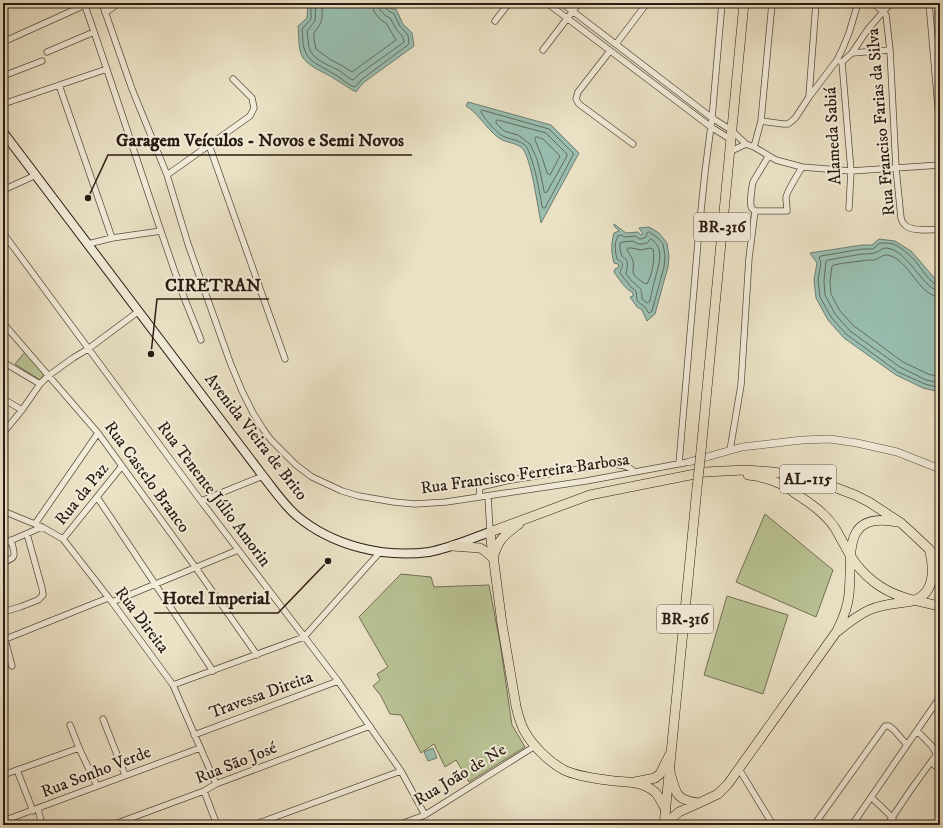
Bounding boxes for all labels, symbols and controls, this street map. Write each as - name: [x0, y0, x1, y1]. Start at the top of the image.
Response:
- street label: Rua Franciso Farias da Silva: [862, 26, 900, 217]
- street label: Alameda Sabiá: [819, 86, 847, 185]
- callout: Garagem Veículos - Novos e Semi Novos: [108, 125, 412, 155]
- text: Garagem Veículos - Novos e Semi Novos: [116, 130, 404, 152]
- road number: BR-316: [694, 213, 750, 241]
- callout: CIRETRAN: [157, 269, 269, 299]
- text: CIRETRAN: [165, 275, 261, 297]
- street label: Avenida Vieira de Brito: [199, 369, 313, 505]
- street label: Rua Castelo Branco: [99, 417, 195, 537]
- street label: Rua Tenente Júlio Amorin: [152, 417, 276, 571]
- street label: Rua Francisco Ferreira Barbosa: [419, 448, 632, 500]
- street label: Rua da Paz: [50, 458, 114, 530]
- road number: AL-115: [780, 465, 836, 493]
- street label: Rua Direita: [110, 582, 175, 658]
- callout: Hotel Imperial: [154, 583, 278, 613]
- text: Hotel Imperial: [162, 588, 271, 610]
- road number: BR-316: [657, 605, 713, 633]
- street label: Travessa Direita: [206, 666, 317, 724]
- street label: Rua São José: [192, 737, 280, 789]
- street label: Rua João de Ne: [410, 739, 510, 811]
- street label: Rua Sonho Verde: [38, 741, 154, 803]

